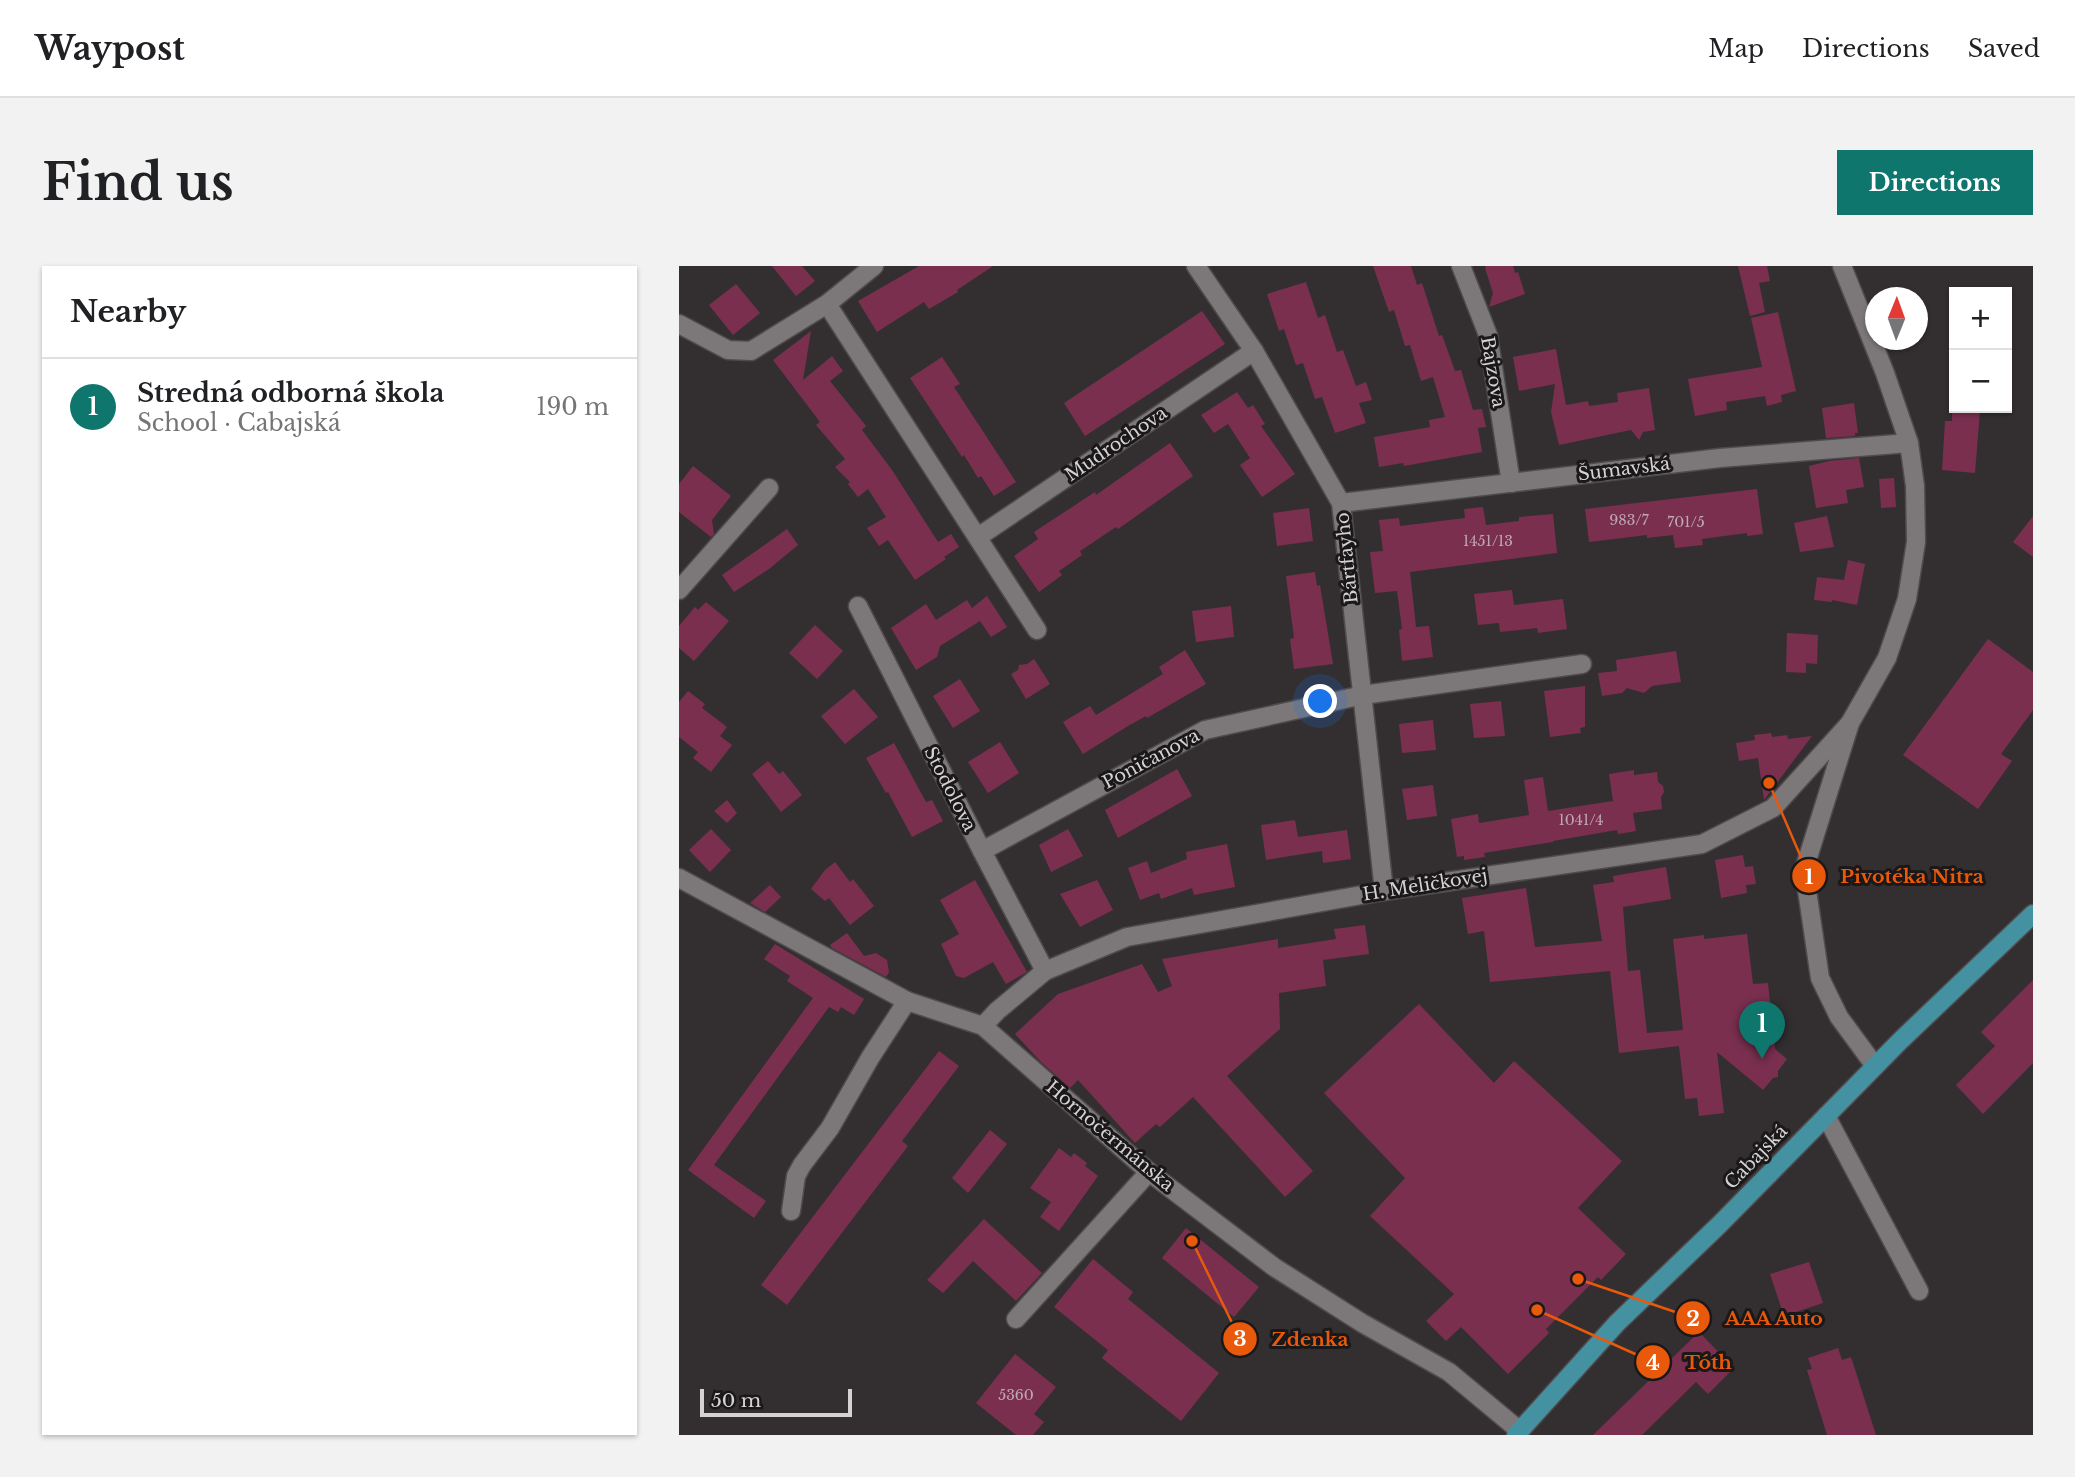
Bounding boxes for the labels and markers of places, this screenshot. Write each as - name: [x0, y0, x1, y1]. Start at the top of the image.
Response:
- callout: Pivotéka Nitra: [1792, 856, 1998, 896]
- pin: 1: [1739, 1001, 1785, 1059]
- callout: AAA Auto: [1675, 1298, 1838, 1338]
- callout: Zdenka: [1223, 1319, 1363, 1359]
- callout: Tóth: [1636, 1342, 1746, 1382]

